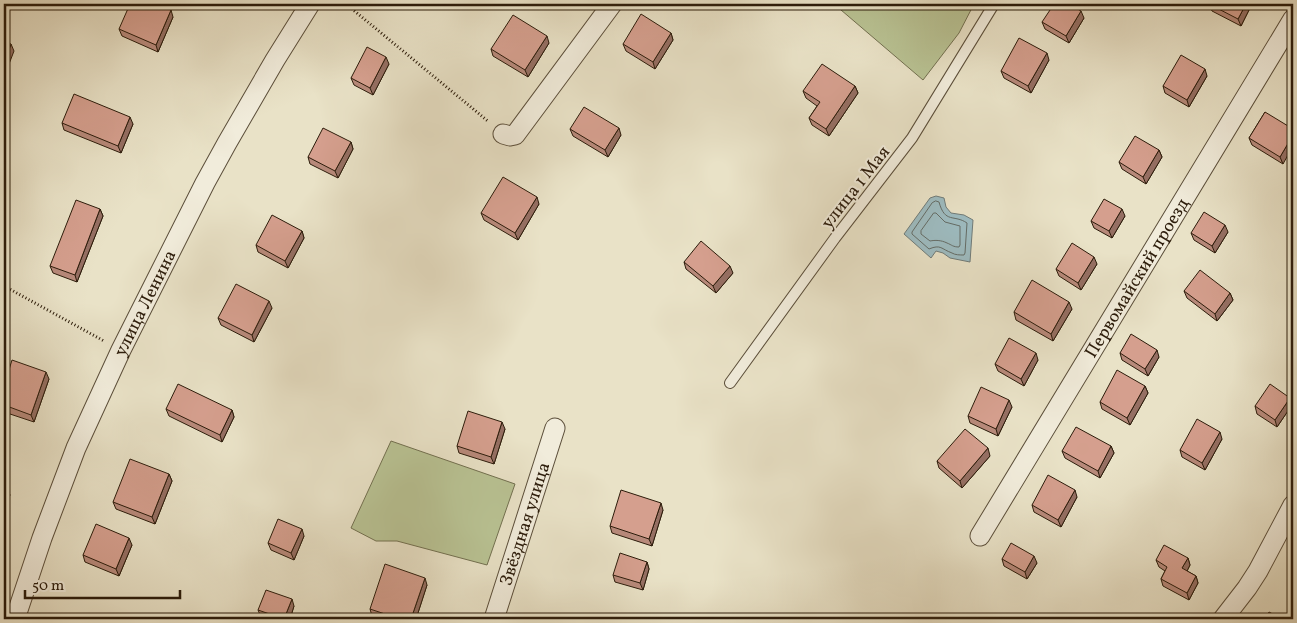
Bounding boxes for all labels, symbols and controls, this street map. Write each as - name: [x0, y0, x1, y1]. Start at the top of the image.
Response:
- street label: улица 1 Мая: [816, 141, 897, 235]
- street label: Первомайский проезд: [1080, 194, 1196, 363]
- street label: улица Ленина: [109, 246, 183, 361]
- street label: Звёздная улица: [494, 459, 557, 589]
- scale bar: [25, 568, 180, 600]
- text: 50 m: [32, 576, 64, 597]

